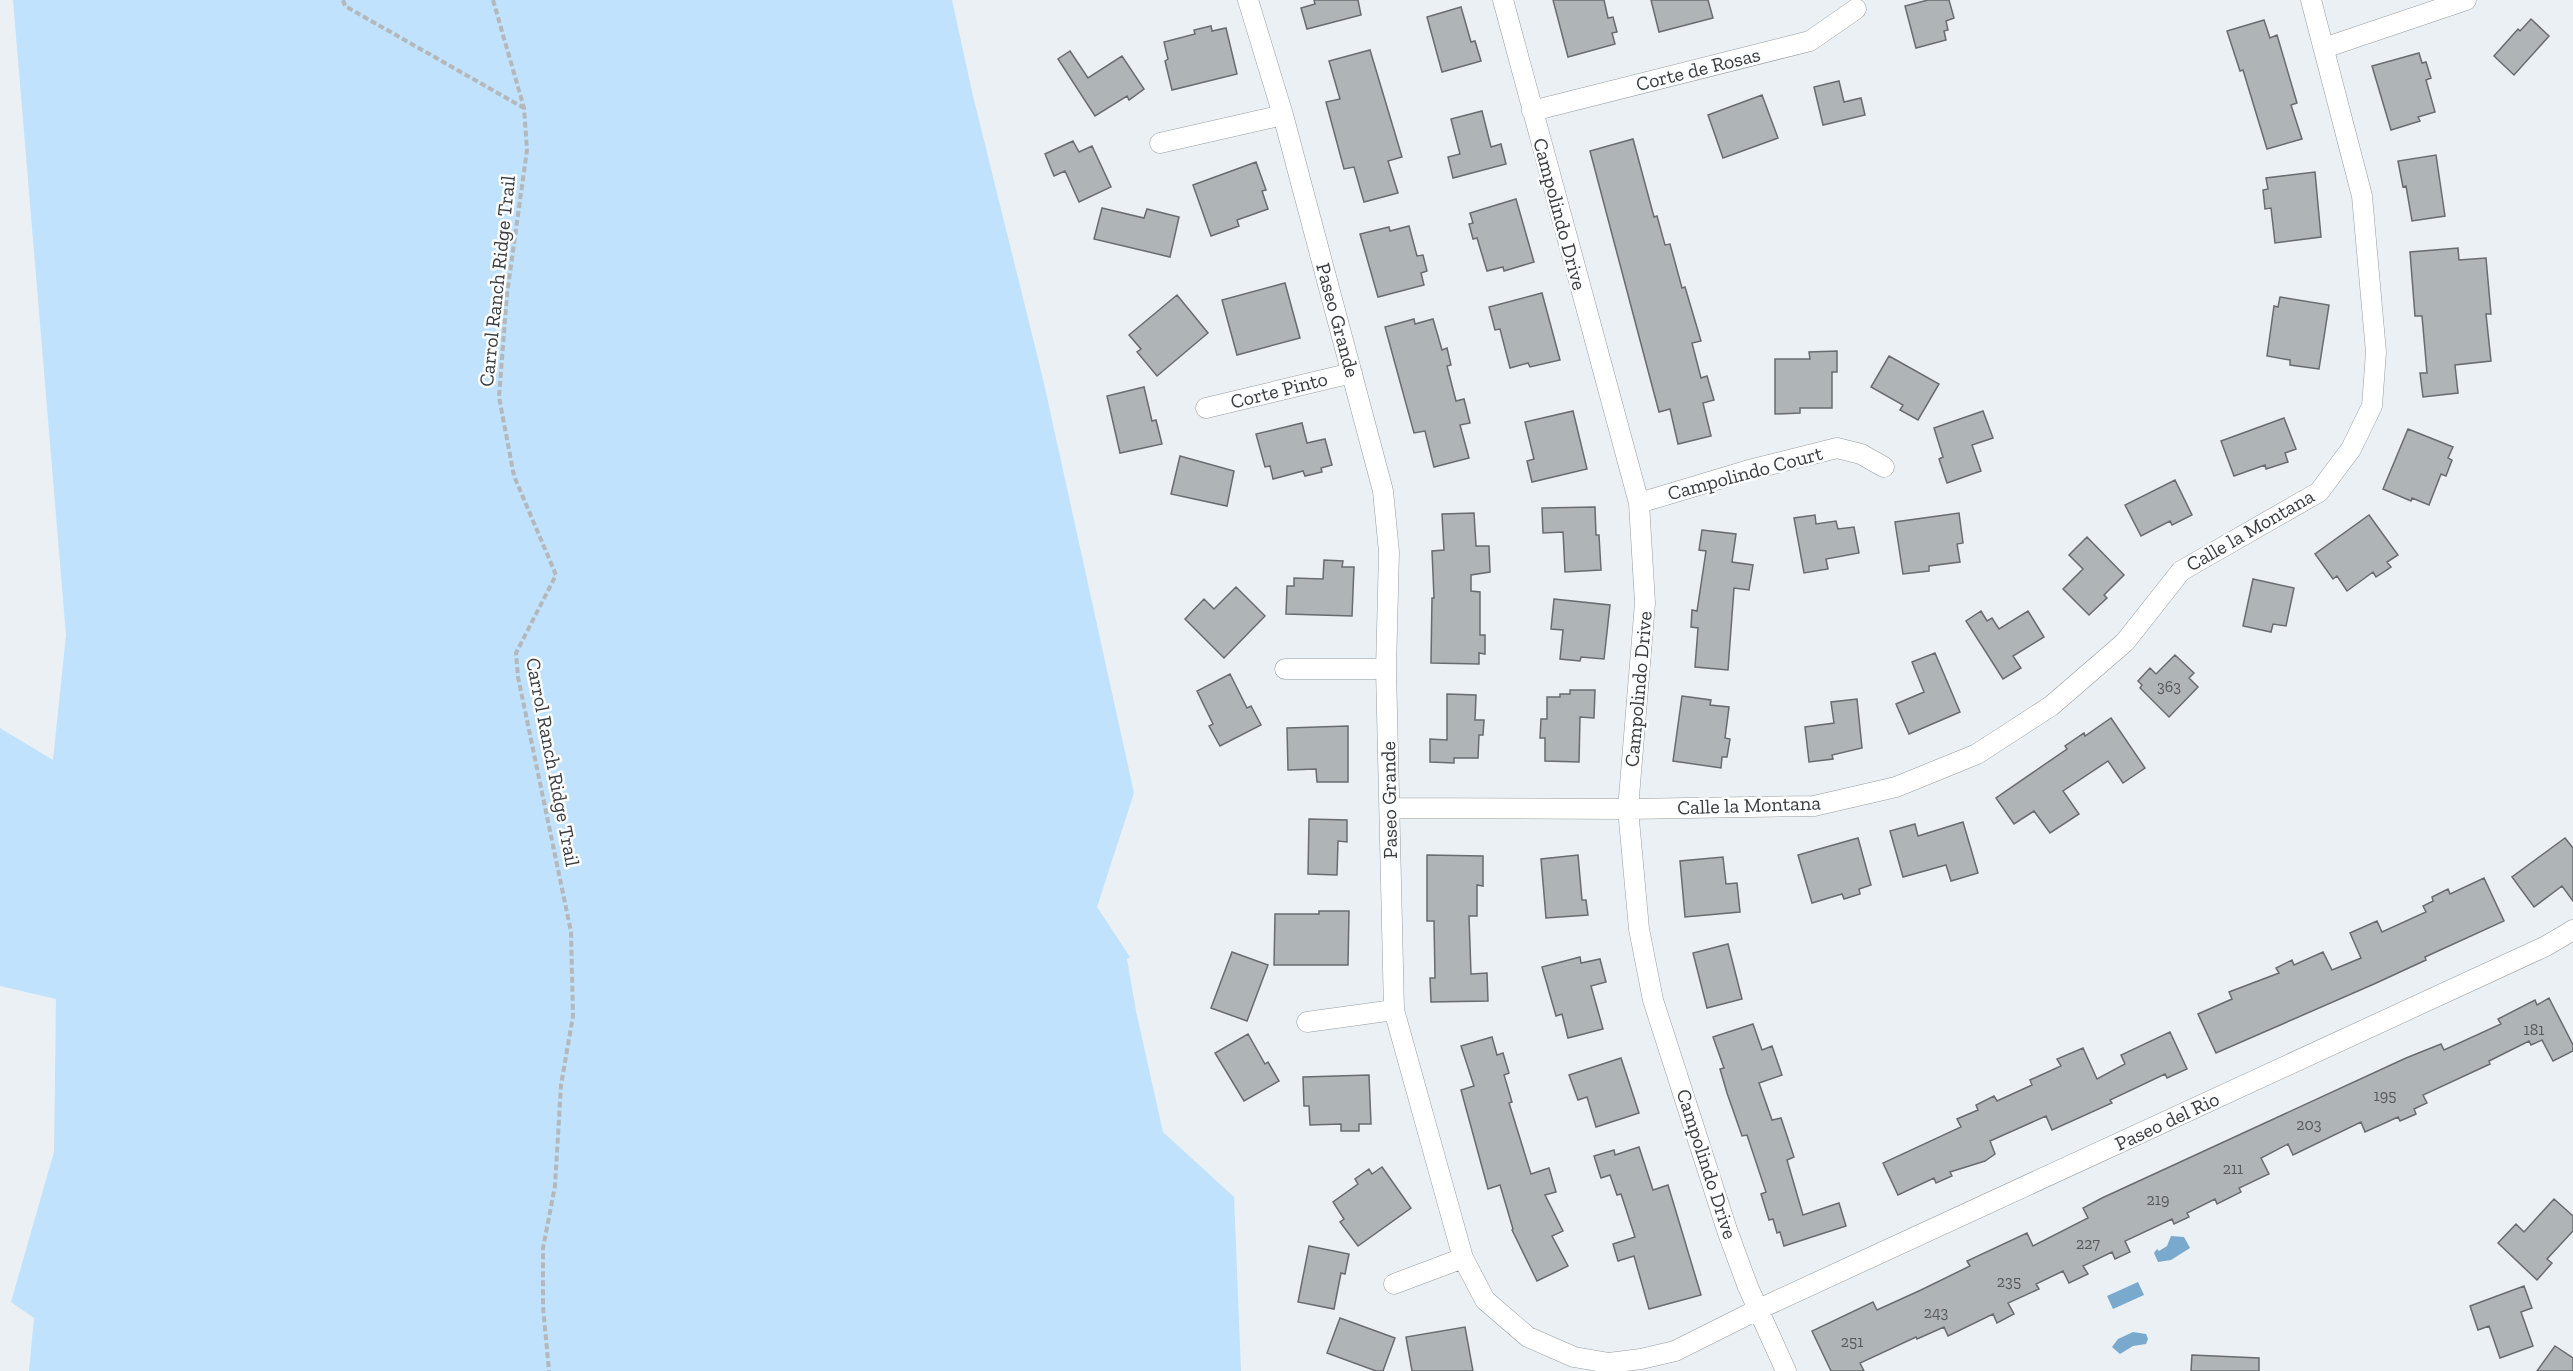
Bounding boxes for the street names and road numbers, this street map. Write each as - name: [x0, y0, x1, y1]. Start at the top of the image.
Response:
- street label: Corte de Rosas: [1633, 42, 1763, 96]
- street label: Campolindo Drive: [1528, 135, 1592, 293]
- street label: Carrol Ranch Ridge Trail: [474, 174, 520, 388]
- street label: Paseo Grande: [1311, 260, 1365, 380]
- street label: Corte Pinto: [1228, 366, 1330, 414]
- street label: Campolindo Court: [1665, 441, 1826, 505]
- street label: Calle la Montana: [2182, 483, 2319, 576]
- street label: Campolindo Drive: [1619, 610, 1657, 768]
- street label: Carrol Ranch Ridge Trail: [521, 656, 585, 868]
- street label: Paseo Grande: [1376, 741, 1402, 859]
- street label: Calle la Montana: [1677, 790, 1822, 820]
- street label: Campolindo Drive: [1671, 1086, 1743, 1242]
- street label: Paseo del Rio: [2111, 1086, 2223, 1156]

